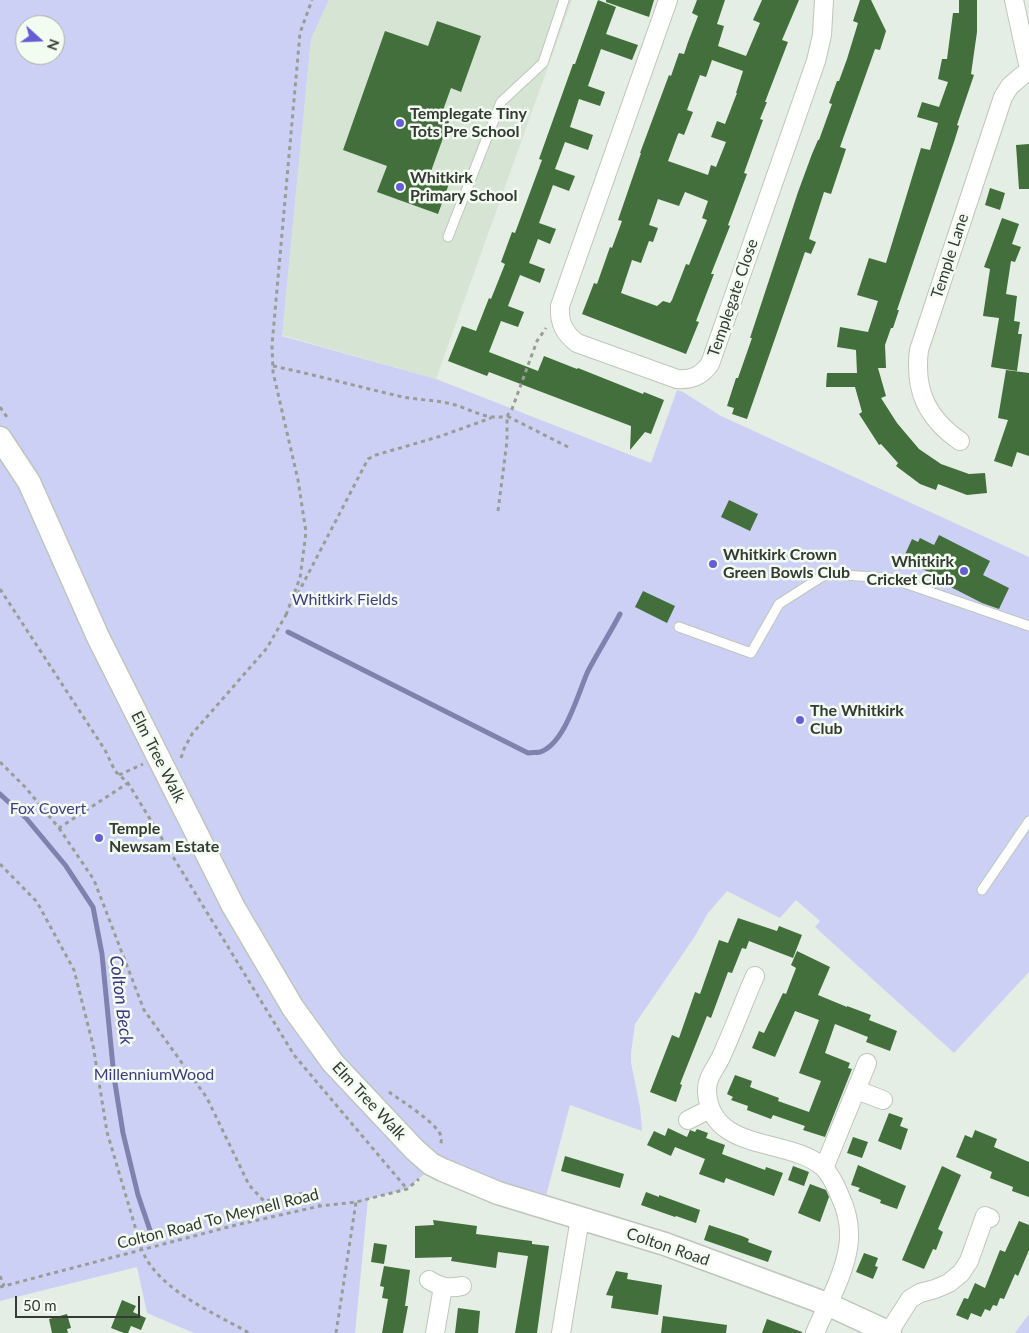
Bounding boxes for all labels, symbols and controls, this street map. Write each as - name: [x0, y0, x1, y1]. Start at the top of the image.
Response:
- north arrow: [15, 15, 65, 65]
- text: N: [44, 37, 63, 53]
- place label: Templegate Tiny Tots Pre School: [410, 104, 527, 142]
- marker: Templegate Tiny Tots Pre School: [394, 117, 406, 129]
- place label: Whitkirk Primary School: [410, 168, 517, 206]
- marker: Whitkirk Primary School: [394, 181, 406, 193]
- street label: Temple Lane: [927, 211, 973, 301]
- street label: Templegate Close: [704, 236, 762, 360]
- place label: Whitkirk Crown Green Bowls Club: [723, 545, 850, 583]
- place label: Whitkirk Cricket Club: [867, 552, 954, 590]
- marker: Whitkirk Crown Green Bowls Club: [707, 558, 719, 570]
- marker: Whitkirk Cricket Club: [958, 565, 970, 577]
- park label: Whitkirk Fields: [292, 590, 398, 610]
- place label: The Whitkirk Club: [810, 701, 904, 739]
- street label: Elm Tree Walk: [127, 708, 189, 806]
- marker: The Whitkirk Club: [794, 714, 806, 726]
- park label: Fox Covert: [10, 799, 86, 819]
- place label: Temple Newsam Estate: [109, 819, 219, 857]
- marker: Temple Newsam Estate: [93, 832, 105, 844]
- water label: Colton Beck: [105, 954, 137, 1046]
- street label: Elm Tree Walk: [328, 1058, 410, 1144]
- park label: MillenniumWood: [94, 1065, 214, 1085]
- street label: Colton Road To Meynell Road: [115, 1185, 321, 1253]
- street label: Colton Road: [624, 1224, 712, 1270]
- scale bar: [18, 1286, 142, 1318]
- text: 50 m: [23, 1296, 57, 1314]

